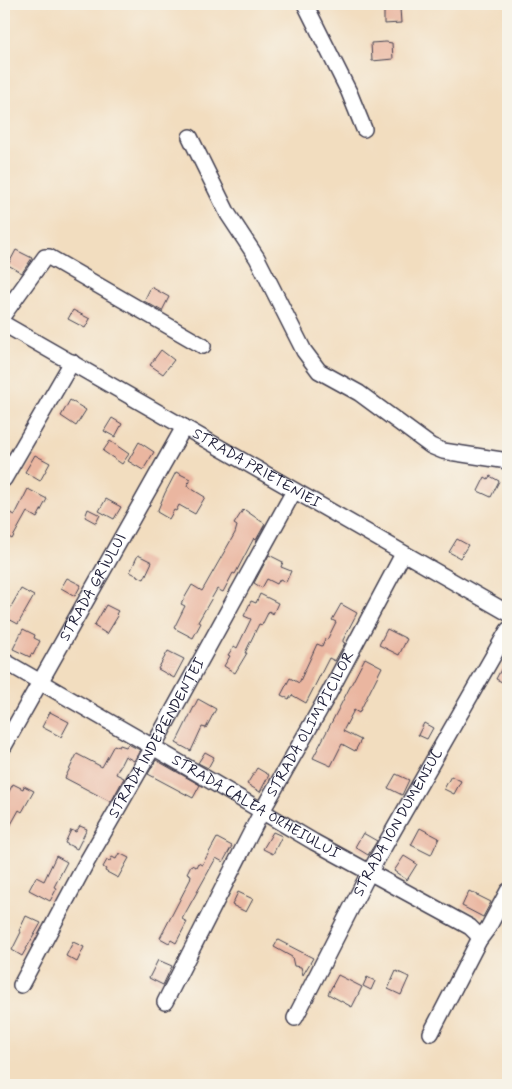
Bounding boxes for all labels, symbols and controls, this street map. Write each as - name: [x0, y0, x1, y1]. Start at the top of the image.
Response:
- street label: STRADA PRIETENIEI: [188, 424, 325, 514]
- street label: STRADA GRÎULUI: [55, 530, 132, 645]
- street label: STRADA OLIMPICILOR: [262, 647, 360, 800]
- street label: STRADA INDEPENDENȚEI: [104, 654, 210, 822]
- street label: STRADA ION DUMENIUC: [349, 745, 448, 900]
- street label: STRADA CALEA ORHEIULUI: [168, 750, 344, 864]

